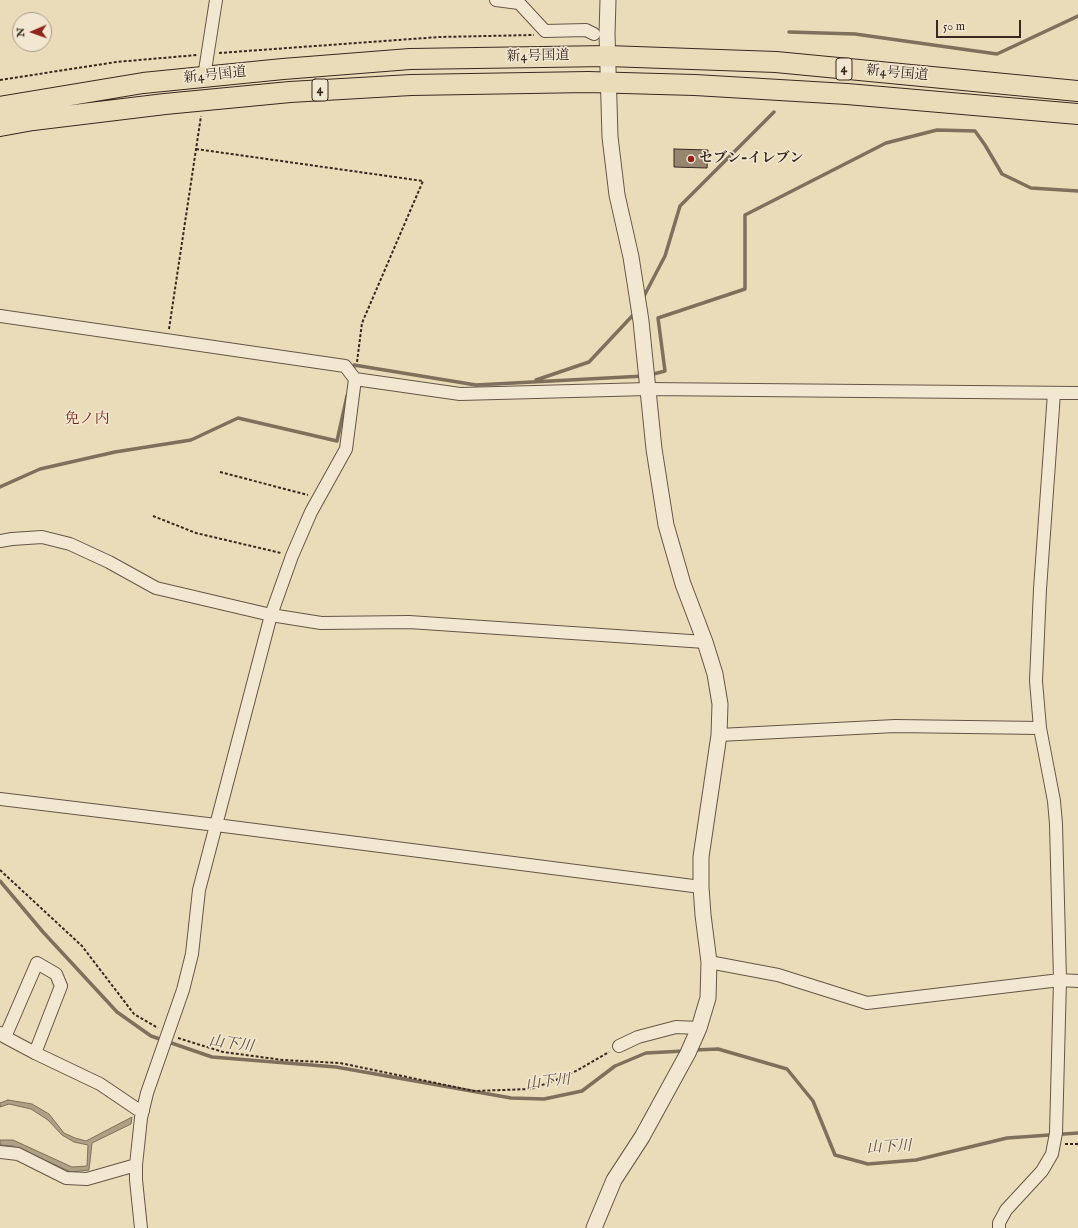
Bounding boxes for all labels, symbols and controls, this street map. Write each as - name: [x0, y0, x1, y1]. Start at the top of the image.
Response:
- north arrow: [12, 12, 52, 52]
- scale bar: [938, 12, 1023, 38]
- text: 50 m: [943, 19, 965, 34]
- text: N: [14, 27, 28, 37]
- street label: 新4号国道: [506, 48, 570, 66]
- road number: 4: [836, 58, 852, 80]
- street label: 新4号国道: [865, 63, 929, 85]
- street label: 新4号国道: [183, 64, 247, 88]
- road number: 4: [312, 79, 328, 101]
- place label: セブン-イレブン: [699, 151, 804, 167]
- marker: セブン-イレブン: [686, 154, 696, 164]
- district label: 免ノ内: [65, 411, 109, 429]
- water label: 山下川: [207, 1033, 255, 1057]
- water label: 山下川: [525, 1072, 571, 1094]
- water label: 山下川: [866, 1138, 912, 1158]

